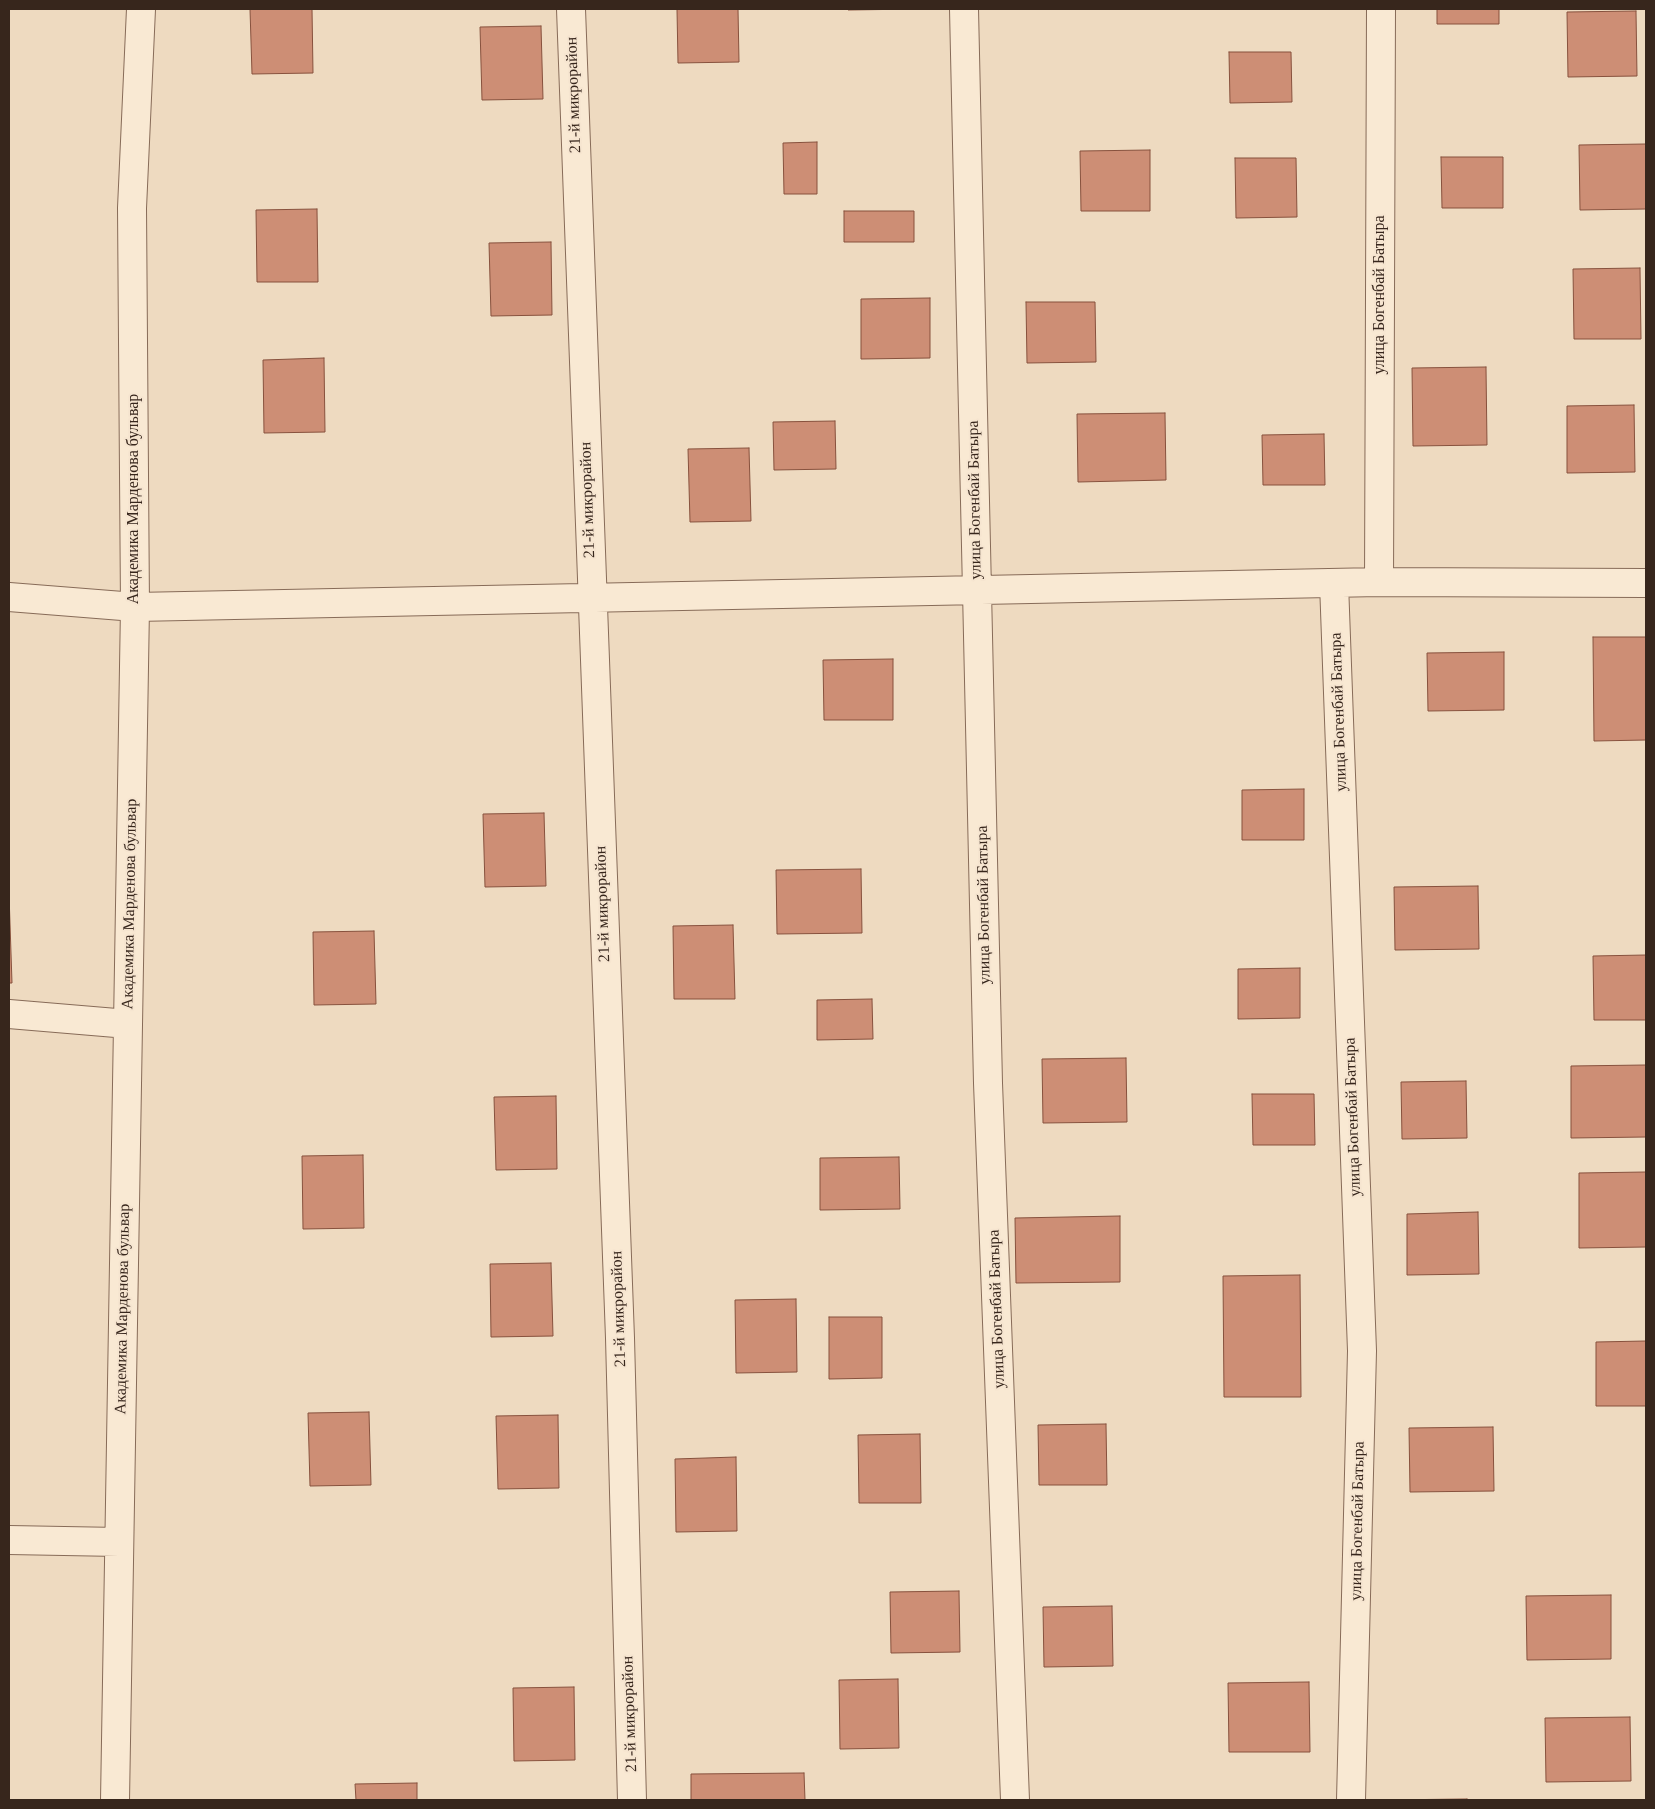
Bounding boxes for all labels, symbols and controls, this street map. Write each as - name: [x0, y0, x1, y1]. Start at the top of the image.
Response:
- street label: 21-й микрорайон: [562, 36, 586, 154]
- street label: улица Богенбай Батыра: [1370, 215, 1390, 375]
- street label: Академика Марденова бульвар: [124, 394, 144, 604]
- street label: улица Богенбай Батыра: [964, 420, 986, 580]
- street label: 21-й микрорайон: [576, 441, 600, 559]
- street label: улица Богенбай Батыра: [1327, 632, 1351, 792]
- street label: Академика Марденова бульвар: [119, 799, 141, 1009]
- street label: улица Богенбай Батыра: [973, 825, 995, 985]
- street label: 21-й микрорайон: [591, 845, 615, 963]
- street label: улица Богенбай Батыра: [1341, 1037, 1365, 1197]
- street label: Академика Марденова бульвар: [112, 1204, 134, 1414]
- street label: улица Богенбай Батыра: [985, 1229, 1009, 1389]
- street label: 21-й микрорайон: [607, 1250, 631, 1368]
- street label: улица Богенбай Батыра: [1347, 1441, 1369, 1601]
- street label: 21-й микрорайон: [618, 1655, 642, 1773]

